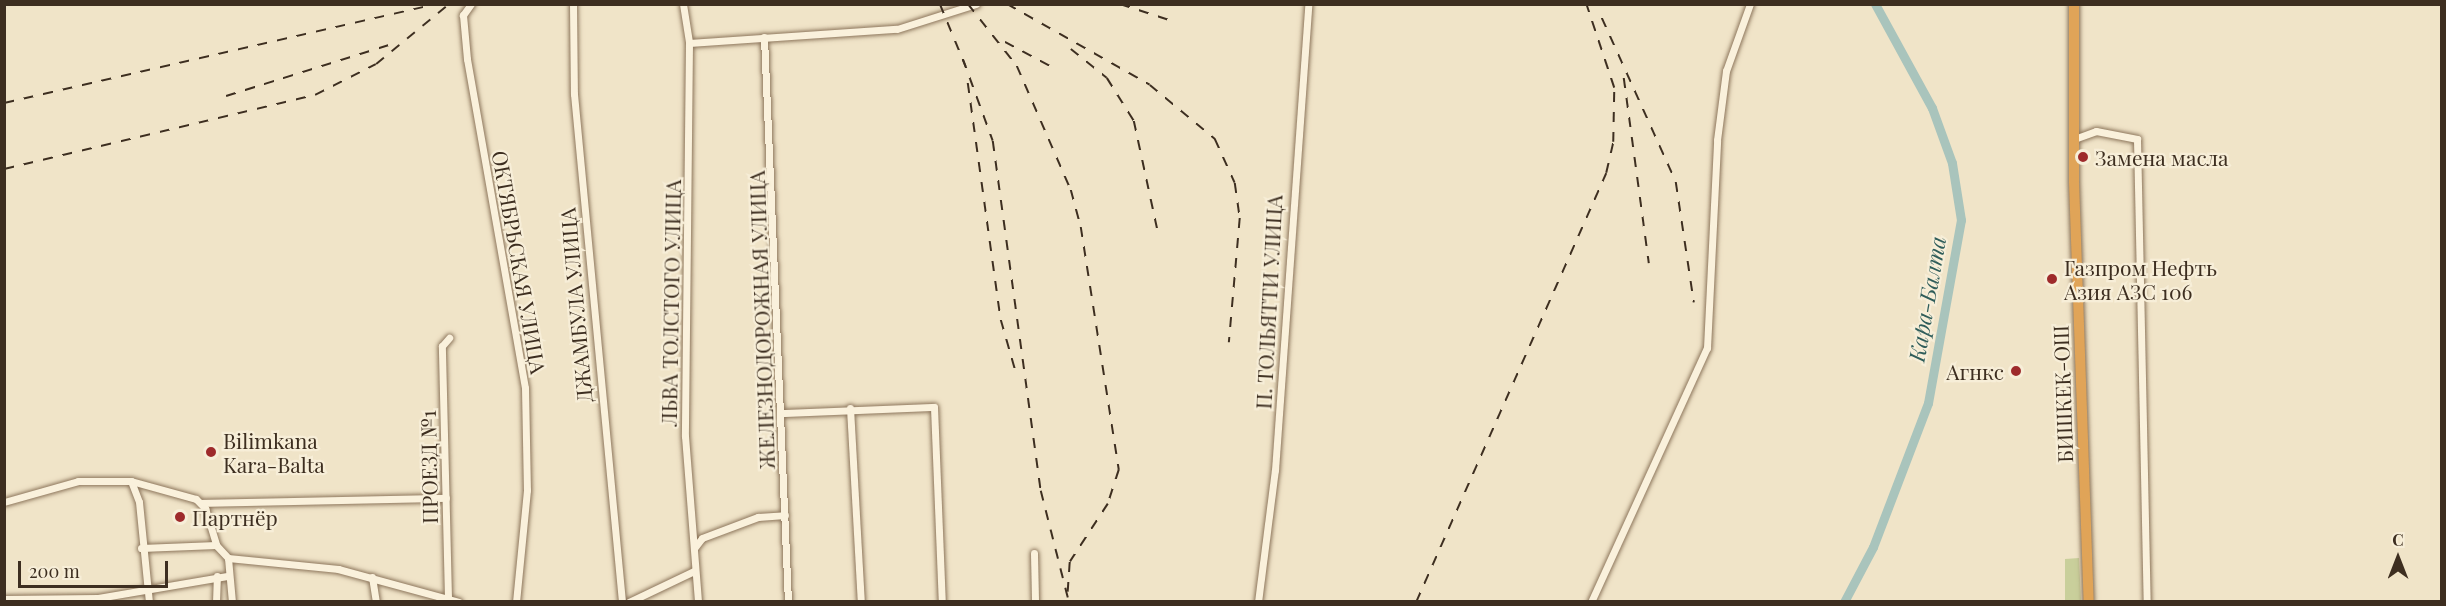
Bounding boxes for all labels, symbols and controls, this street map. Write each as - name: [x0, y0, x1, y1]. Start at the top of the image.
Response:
- place label: Замена масла: [2095, 144, 2228, 170]
- street label: ОКТЯБРЬСКАЯ УЛИЦА: [488, 148, 552, 376]
- marker: Замена масла: [2076, 150, 2090, 164]
- street label: ЖЕЛЕЗНОДОРОЖНАЯ УЛИЦА: [743, 170, 779, 470]
- street label: ЛЬВА ТОЛСТОГО УЛИЦА: [655, 179, 685, 427]
- street label: П. ТОЛЬЯТТИ УЛИЦА: [1250, 194, 1286, 410]
- street label: ДЖАМБУЛА УЛИЦА: [554, 207, 596, 403]
- water label: Кара-Балта: [1903, 234, 1951, 364]
- place label: Газпром Нефть Азия АЗС 106: [2064, 254, 2217, 304]
- marker: Газпром Нефть Азия АЗС 106: [2045, 272, 2059, 286]
- street label: БИШКЕК-ОШ: [2047, 325, 2077, 463]
- place label: Агнкс: [1946, 358, 2004, 384]
- marker: Агнкс: [2009, 364, 2023, 378]
- street label: ПРОЕЗД №1: [414, 410, 442, 524]
- place label: Bilimkana Kara-Balta: [223, 427, 325, 477]
- marker: Bilimkana Kara-Balta: [204, 445, 218, 459]
- place label: Партнёр: [192, 504, 278, 530]
- marker: Партнёр: [173, 510, 187, 524]
- north arrow: [2368, 528, 2428, 588]
- text: С: [2392, 529, 2404, 550]
- scale bar: [21, 549, 171, 587]
- text: 200 m: [29, 559, 80, 583]

